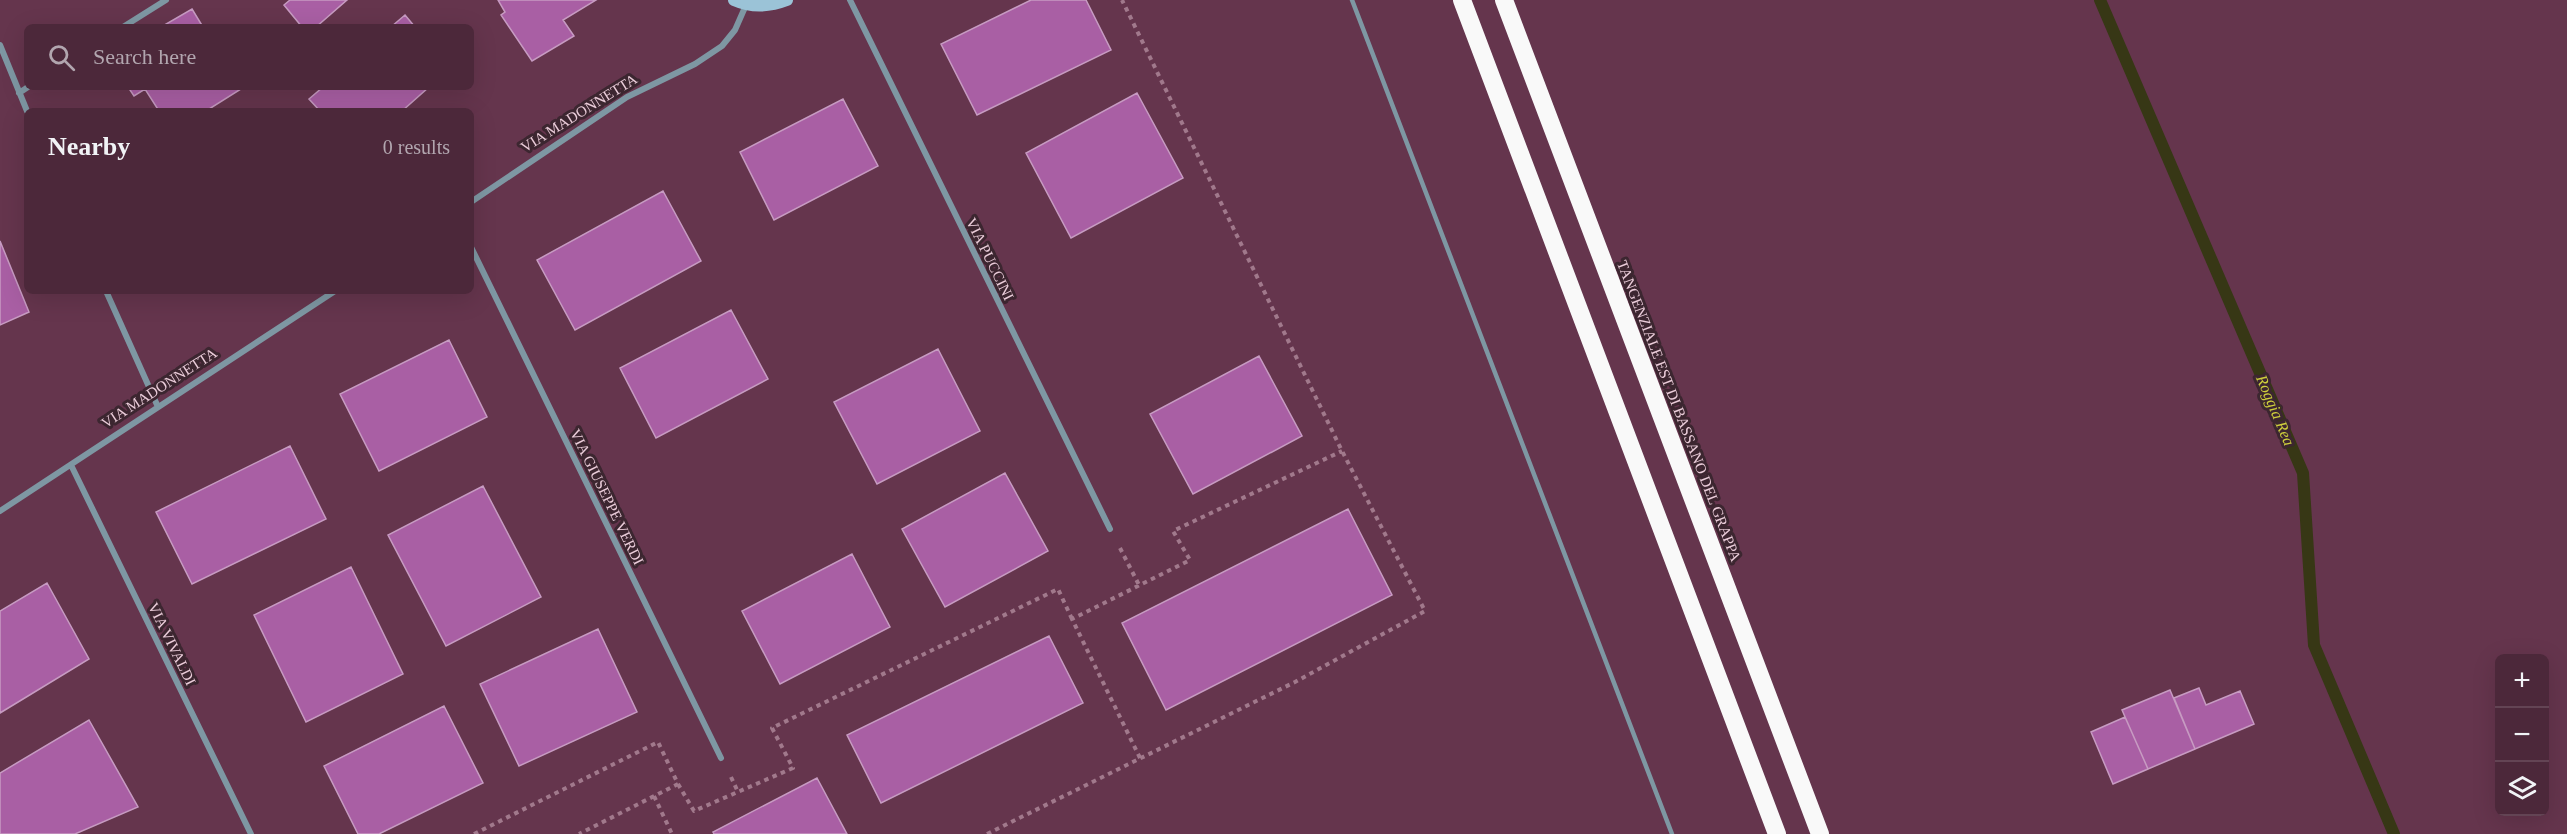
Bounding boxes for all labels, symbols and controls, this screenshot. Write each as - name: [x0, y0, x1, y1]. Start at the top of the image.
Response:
- search box: [24, 24, 474, 90]
- icon: search: [45, 41, 78, 74]
- text: Search here: [93, 44, 196, 69]
- street label: VIA MADONNETTA: [518, 71, 640, 155]
- text: Nearby: [48, 132, 130, 161]
- text: 0 results: [383, 136, 450, 158]
- street label: VIA PUCCINI: [963, 215, 1017, 303]
- street label: TANGENZIALE EST DI BASSANO DEL GRAPPA: [1614, 258, 1744, 564]
- street label: VIA MADONNETTA: [98, 345, 220, 431]
- water label: Roggia Rea: [2252, 371, 2298, 448]
- street label: VIA GIUSEPPE VERDI: [567, 427, 647, 567]
- street label: VIA VIVALDI: [145, 600, 199, 688]
- map controls: [2495, 654, 2549, 816]
- button: +: [2495, 654, 2549, 708]
- button: −: [2495, 708, 2549, 762]
- button: layers: [2495, 762, 2549, 816]

